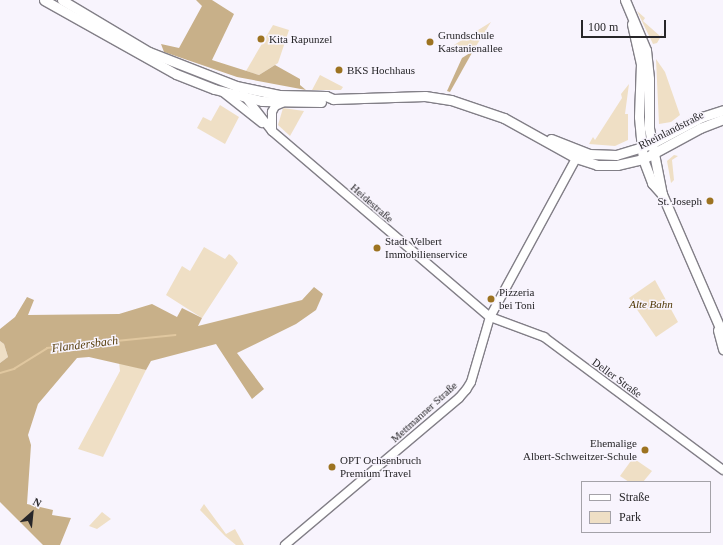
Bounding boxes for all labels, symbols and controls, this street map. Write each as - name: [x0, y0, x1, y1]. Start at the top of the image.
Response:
- scale bar: [583, 12, 668, 38]
- text: 100 m: [588, 20, 618, 34]
- place label: Grundschule Kastanienallee: [438, 29, 503, 55]
- place label: Kita Rapunzel: [269, 32, 332, 46]
- marker: Kita Rapunzel: [256, 34, 266, 44]
- marker: Grundschule Kastanienallee: [425, 37, 435, 47]
- place label: BKS Hochhaus: [347, 63, 415, 77]
- marker: BKS Hochhaus: [334, 65, 344, 75]
- street label: Rheinlandstraße: [636, 108, 706, 152]
- street label: Heidestraße: [348, 181, 396, 225]
- place label: St. Joseph: [657, 194, 702, 208]
- marker: St. Joseph: [705, 196, 715, 206]
- place label: Stadt Velbert Immobilienservice: [385, 235, 467, 261]
- marker: Stadt Velbert Immobilienservice: [372, 243, 382, 253]
- place label: Pizzeria bei Toni: [499, 286, 535, 312]
- marker: Pizzeria bei Toni: [486, 294, 496, 304]
- park label: Alte Bahn: [629, 297, 673, 311]
- water label: Flandersbach: [51, 334, 119, 356]
- street label: Deller Straße: [590, 356, 644, 400]
- street label: Mettmanner Straße: [388, 379, 460, 445]
- place label: Ehemalige Albert-Schweitzer-Schule: [523, 437, 637, 463]
- marker: Ehemalige Albert-Schweitzer-Schule: [640, 445, 650, 455]
- place label: OPT Ochsenbruch Premium Travel: [340, 454, 422, 480]
- marker: OPT Ochsenbruch Premium Travel: [327, 462, 337, 472]
- legend: [581, 481, 711, 533]
- text: Straße: [619, 490, 650, 504]
- north arrow: [12, 493, 52, 533]
- text: N: [31, 495, 44, 509]
- text: Park: [619, 510, 641, 524]

